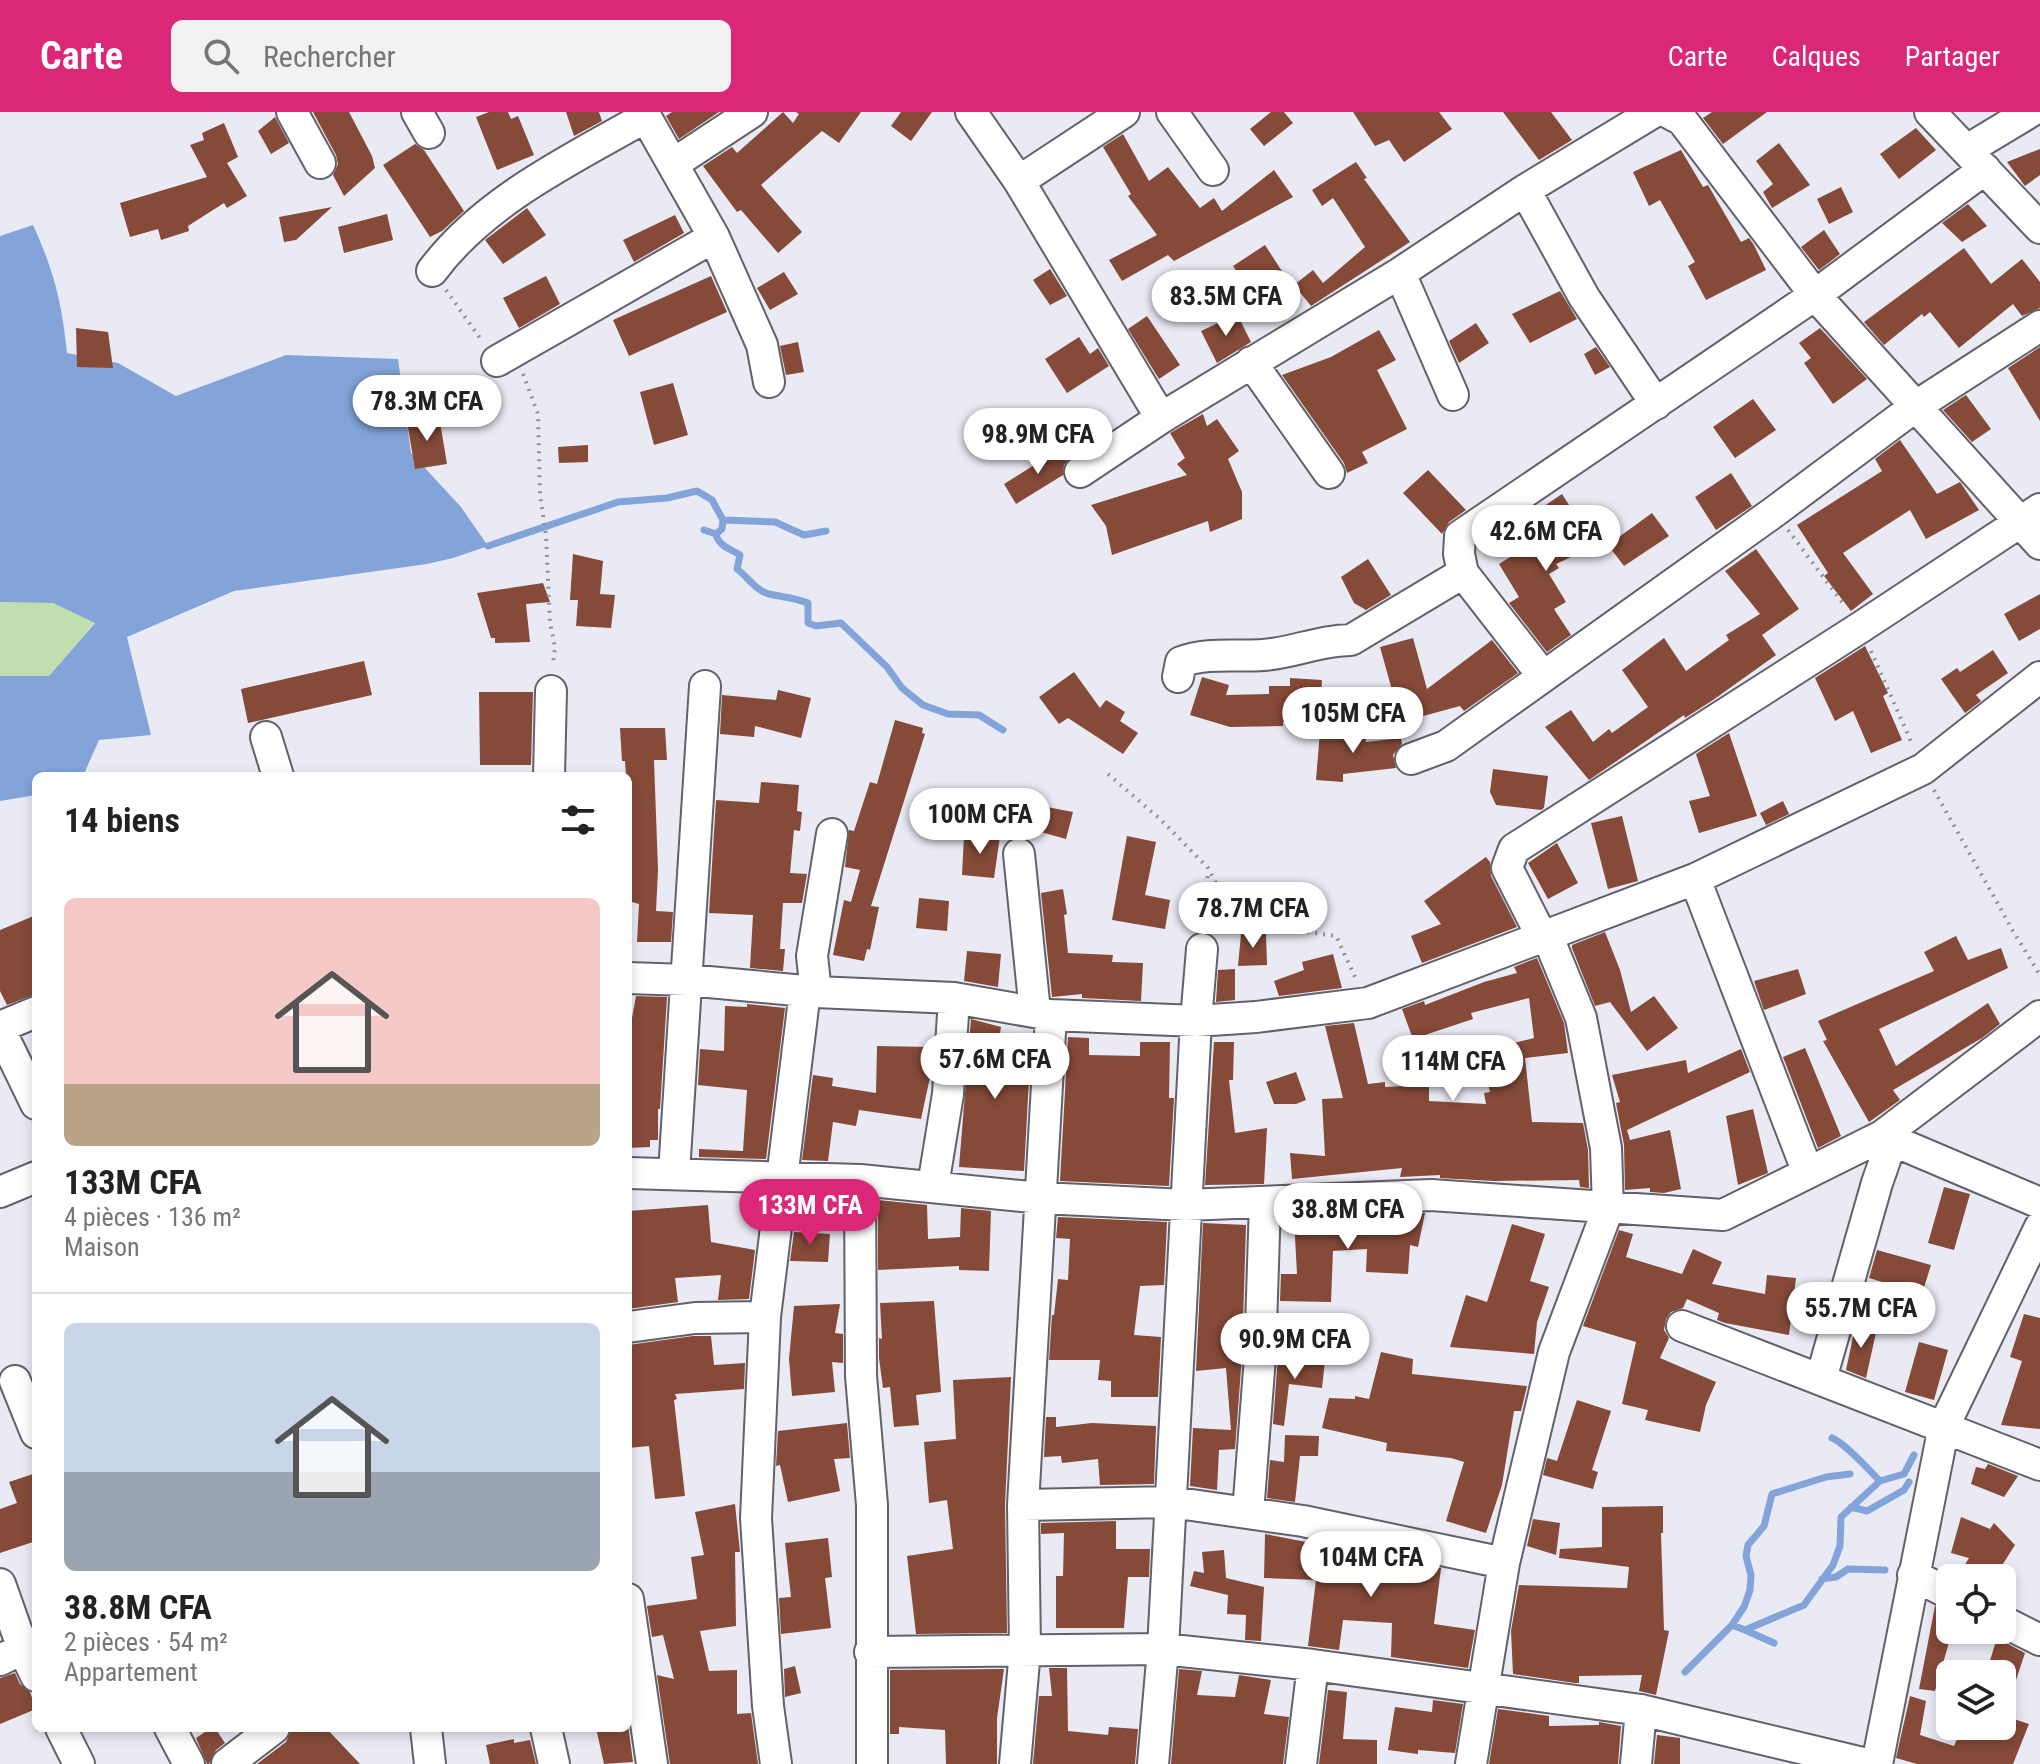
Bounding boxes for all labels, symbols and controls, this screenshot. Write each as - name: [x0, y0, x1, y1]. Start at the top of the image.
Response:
- search box: [171, 20, 731, 92]
- text: Carte: [40, 34, 123, 78]
- icon: search: [199, 34, 243, 78]
- text: Rechercher: [263, 39, 396, 74]
- text: Carte: [1668, 40, 1728, 73]
- text: Calques: [1772, 40, 1861, 73]
- text: Partager: [1905, 40, 2000, 73]
- pin: 83.5M CFA: [1134, 270, 1318, 338]
- text: 83.5M CFA: [1170, 281, 1282, 311]
- pin: 78.3M CFA: [335, 375, 519, 443]
- text: 78.3M CFA: [371, 386, 483, 416]
- pin: 98.9M CFA: [946, 408, 1130, 476]
- text: 98.9M CFA: [982, 419, 1094, 449]
- pin: 42.6M CFA: [1454, 505, 1638, 573]
- text: 42.6M CFA: [1490, 516, 1602, 546]
- pin: 105M CFA: [1270, 687, 1436, 755]
- text: 105M CFA: [1300, 698, 1406, 728]
- pin: 100M CFA: [897, 788, 1063, 856]
- icon: filters: [556, 798, 600, 842]
- text: 100M CFA: [927, 799, 1033, 829]
- text: 14 biens: [64, 800, 180, 840]
- pin: 78.7M CFA: [1161, 882, 1345, 950]
- text: 78.7M CFA: [1197, 893, 1309, 923]
- icon: home: [260, 950, 404, 1094]
- pin: 57.6M CFA: [903, 1033, 1087, 1101]
- pin: 114M CFA: [1370, 1035, 1536, 1103]
- text: 57.6M CFA: [939, 1044, 1051, 1074]
- text: 114M CFA: [1400, 1046, 1506, 1076]
- text: 133M CFA: [64, 1162, 202, 1202]
- pin: 133M CFA: [727, 1179, 893, 1247]
- pin: 38.8M CFA: [1256, 1183, 1440, 1251]
- text: 133M CFA: [757, 1190, 863, 1220]
- text: 38.8M CFA: [1292, 1194, 1404, 1224]
- text: 4 pièces · 136 m²: [64, 1202, 241, 1232]
- text: Maison: [64, 1232, 140, 1262]
- pin: 55.7M CFA: [1769, 1282, 1953, 1350]
- text: 55.7M CFA: [1805, 1293, 1917, 1323]
- pin: 90.9M CFA: [1203, 1313, 1387, 1381]
- text: 90.9M CFA: [1239, 1324, 1351, 1354]
- icon: home: [260, 1375, 404, 1519]
- pin: 104M CFA: [1288, 1531, 1454, 1599]
- text: 104M CFA: [1318, 1542, 1424, 1572]
- map controls: [1936, 1564, 2016, 1740]
- button: locate: [1936, 1564, 2016, 1644]
- text: 38.8M CFA: [64, 1587, 212, 1627]
- text: 2 pièces · 54 m²: [64, 1627, 228, 1657]
- text: Appartement: [64, 1657, 198, 1687]
- button: layers: [1936, 1660, 2016, 1740]

